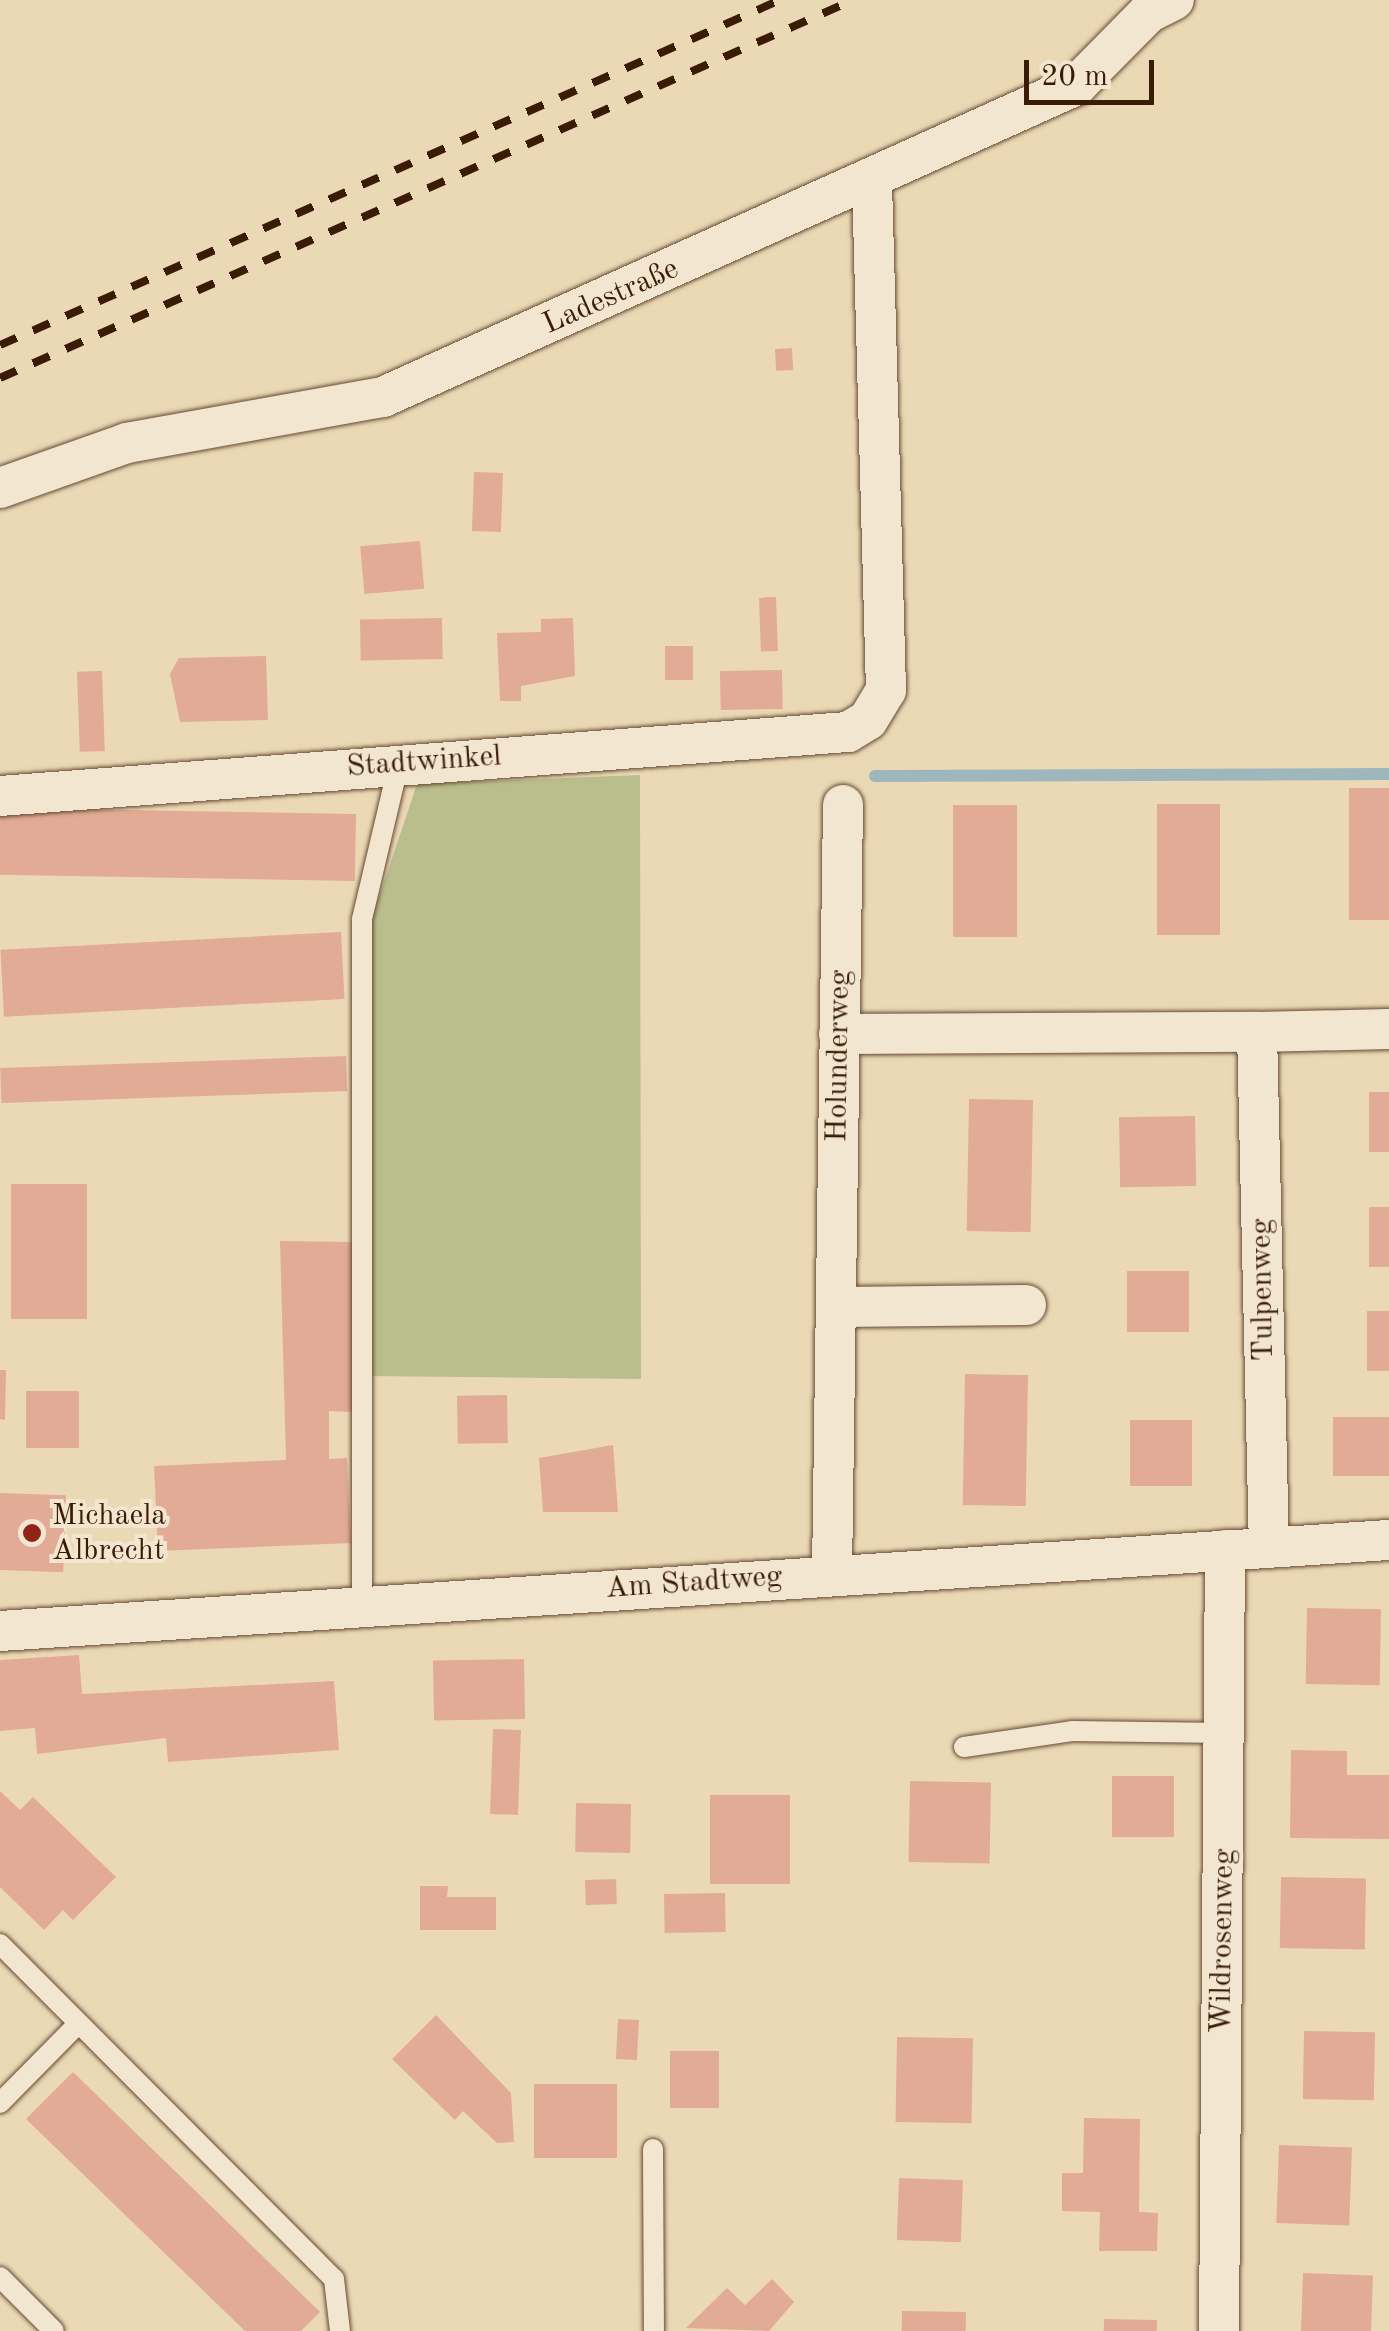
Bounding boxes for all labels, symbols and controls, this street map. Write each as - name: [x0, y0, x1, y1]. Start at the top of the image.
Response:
- scale bar: [1029, 40, 1159, 102]
- text: 20 m: [1041, 62, 1108, 92]
- street label: Ladestraße: [538, 251, 684, 343]
- street label: Stadtwinkel: [345, 739, 503, 785]
- street label: Holunderweg: [819, 969, 859, 1143]
- street label: Tulpenweg: [1244, 1218, 1282, 1362]
- place label: Michaela Albrecht: [52, 1498, 166, 1568]
- marker: Michaela Albrecht: [21, 1522, 43, 1544]
- street label: Am Stadtweg: [604, 1559, 784, 1607]
- street label: Wildrosenweg: [1203, 1848, 1243, 2034]

